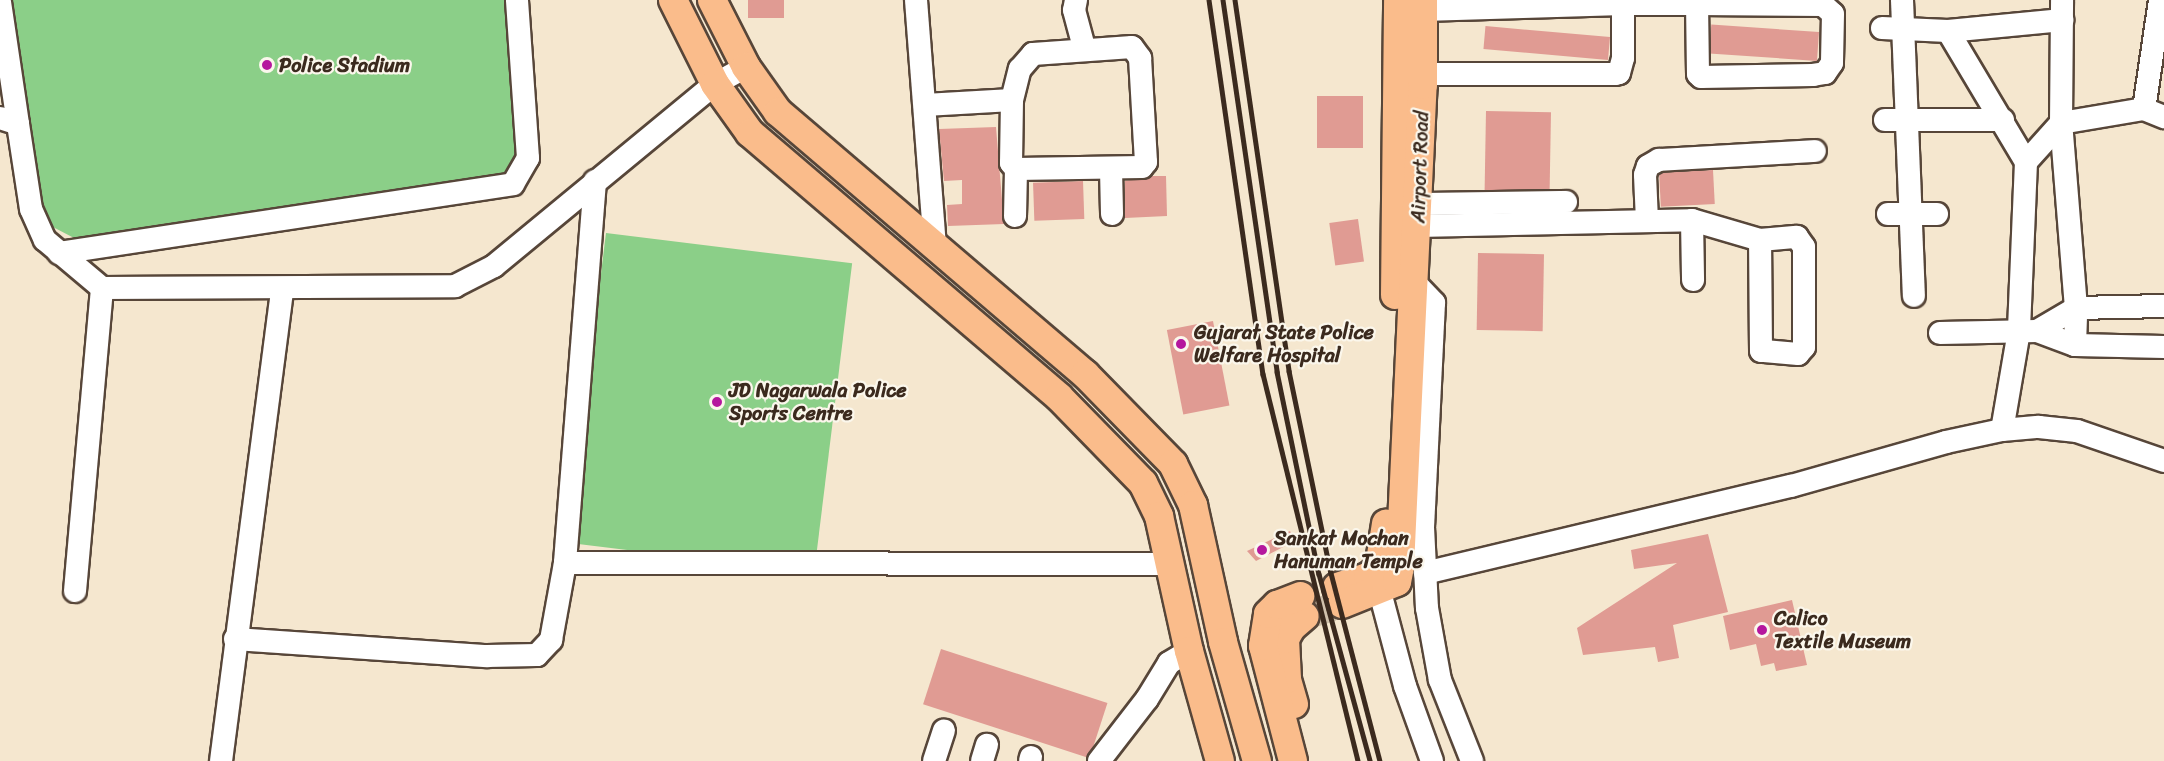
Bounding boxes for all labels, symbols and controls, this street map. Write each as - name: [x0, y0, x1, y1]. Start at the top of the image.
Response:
- place label: Police Stadium: [279, 53, 411, 77]
- marker: Police Stadium: [260, 58, 274, 72]
- street label: Airport Road: [1406, 110, 1434, 224]
- place label: Gujarat State Police Welfare Hospital: [1194, 320, 1374, 367]
- marker: Gujarat State Police Welfare Hospital: [1172, 335, 1190, 353]
- place label: JD Nagarwala Police Sports Centre: [729, 378, 906, 425]
- marker: JD Nagarwala Police Sports Centre: [710, 395, 724, 409]
- place label: Sankat Mochan Hanuman Temple: [1274, 526, 1423, 573]
- marker: Sankat Mochan Hanuman Temple: [1255, 543, 1269, 557]
- place label: Calico Textile Museum: [1774, 606, 1911, 653]
- marker: Calico Textile Museum: [1755, 623, 1769, 637]

